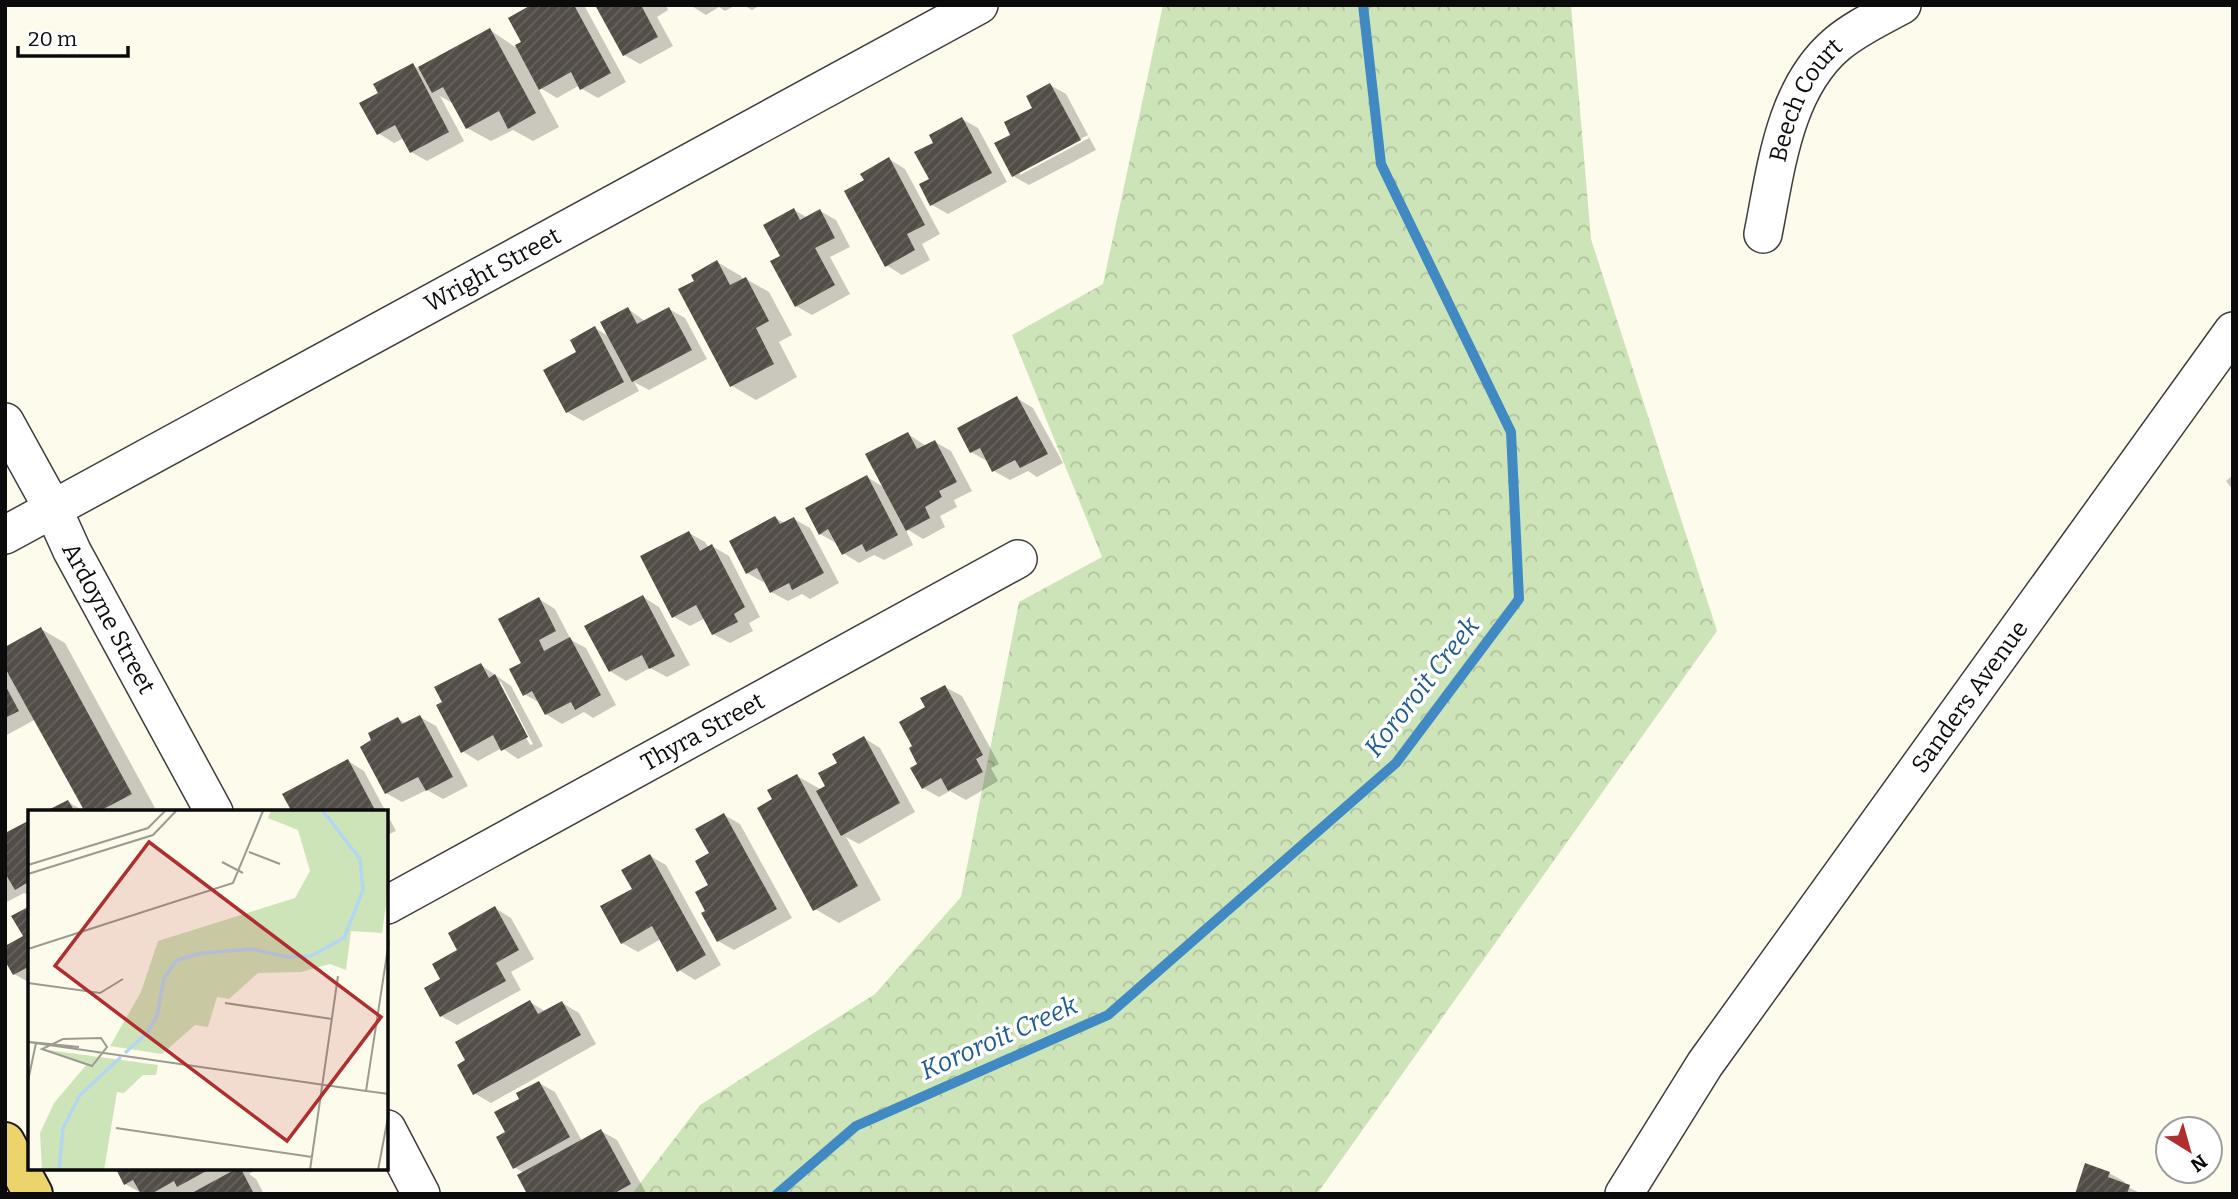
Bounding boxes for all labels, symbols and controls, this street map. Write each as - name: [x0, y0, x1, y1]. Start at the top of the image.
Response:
- scale bar: [18, 14, 128, 58]
- text: 20 m: [28, 26, 77, 52]
- street label: Beech Court: [1764, 32, 1848, 165]
- street label: Wright Street: [420, 221, 565, 318]
- street label: Ardoyne Street: [56, 538, 161, 699]
- water label: Kororoit Creek: [1358, 610, 1487, 763]
- street label: Sanders Avenue: [1906, 615, 2034, 778]
- street label: Thyra Street: [636, 687, 769, 777]
- inset map: [28, 810, 388, 1171]
- water label: Kororoit Creek: [916, 989, 1083, 1086]
- north arrow: [2154, 1115, 2224, 1185]
- text: N: [2186, 1150, 2212, 1177]

